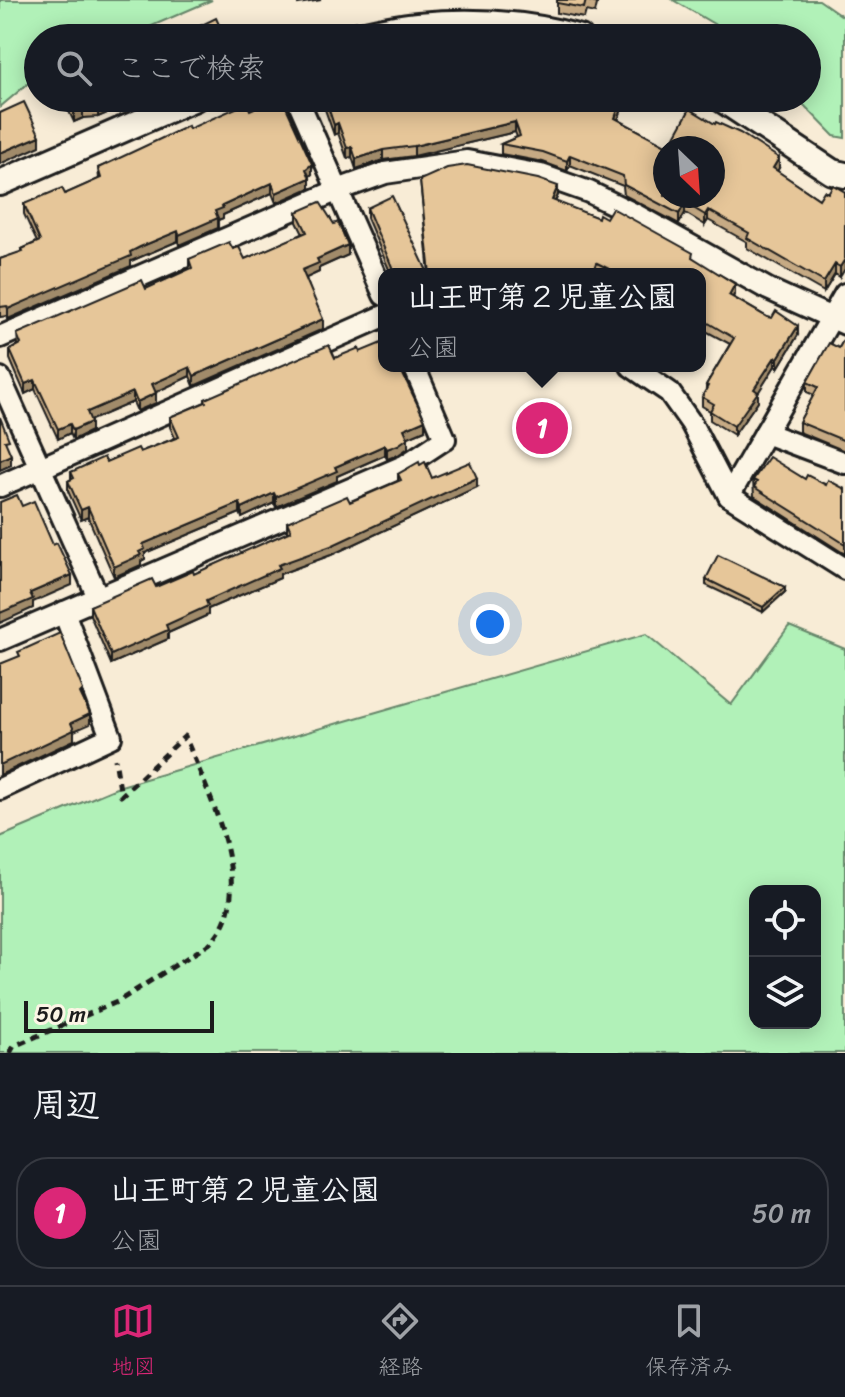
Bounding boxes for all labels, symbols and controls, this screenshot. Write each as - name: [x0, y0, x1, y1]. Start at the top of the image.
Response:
- search box: [24, 24, 821, 112]
- text: ここで検索: [116, 41, 266, 95]
- icon: search: [52, 46, 96, 90]
- north arrow: [653, 136, 725, 208]
- popup: [378, 268, 706, 372]
- text: 山王町第２児童公園: [407, 270, 677, 324]
- text: 公園: [407, 324, 459, 370]
- pin: 1: [516, 398, 568, 458]
- your location: [470, 604, 510, 644]
- map controls: [749, 885, 821, 1029]
- button: locate: [749, 885, 821, 957]
- button: layers: [749, 957, 821, 1029]
- text: 50 m: [36, 995, 86, 1034]
- scale bar: [24, 997, 214, 1033]
- text: 周辺: [32, 1075, 100, 1135]
- text: 山王町第２児童公園: [110, 1163, 380, 1217]
- text: 1: [54, 1190, 66, 1236]
- text: 50 m: [752, 1190, 811, 1236]
- text: 公園: [110, 1217, 162, 1263]
- tab: 地図: [111, 1299, 156, 1386]
- tab: 経路: [378, 1299, 423, 1386]
- tab: 保存済み: [645, 1299, 734, 1386]

